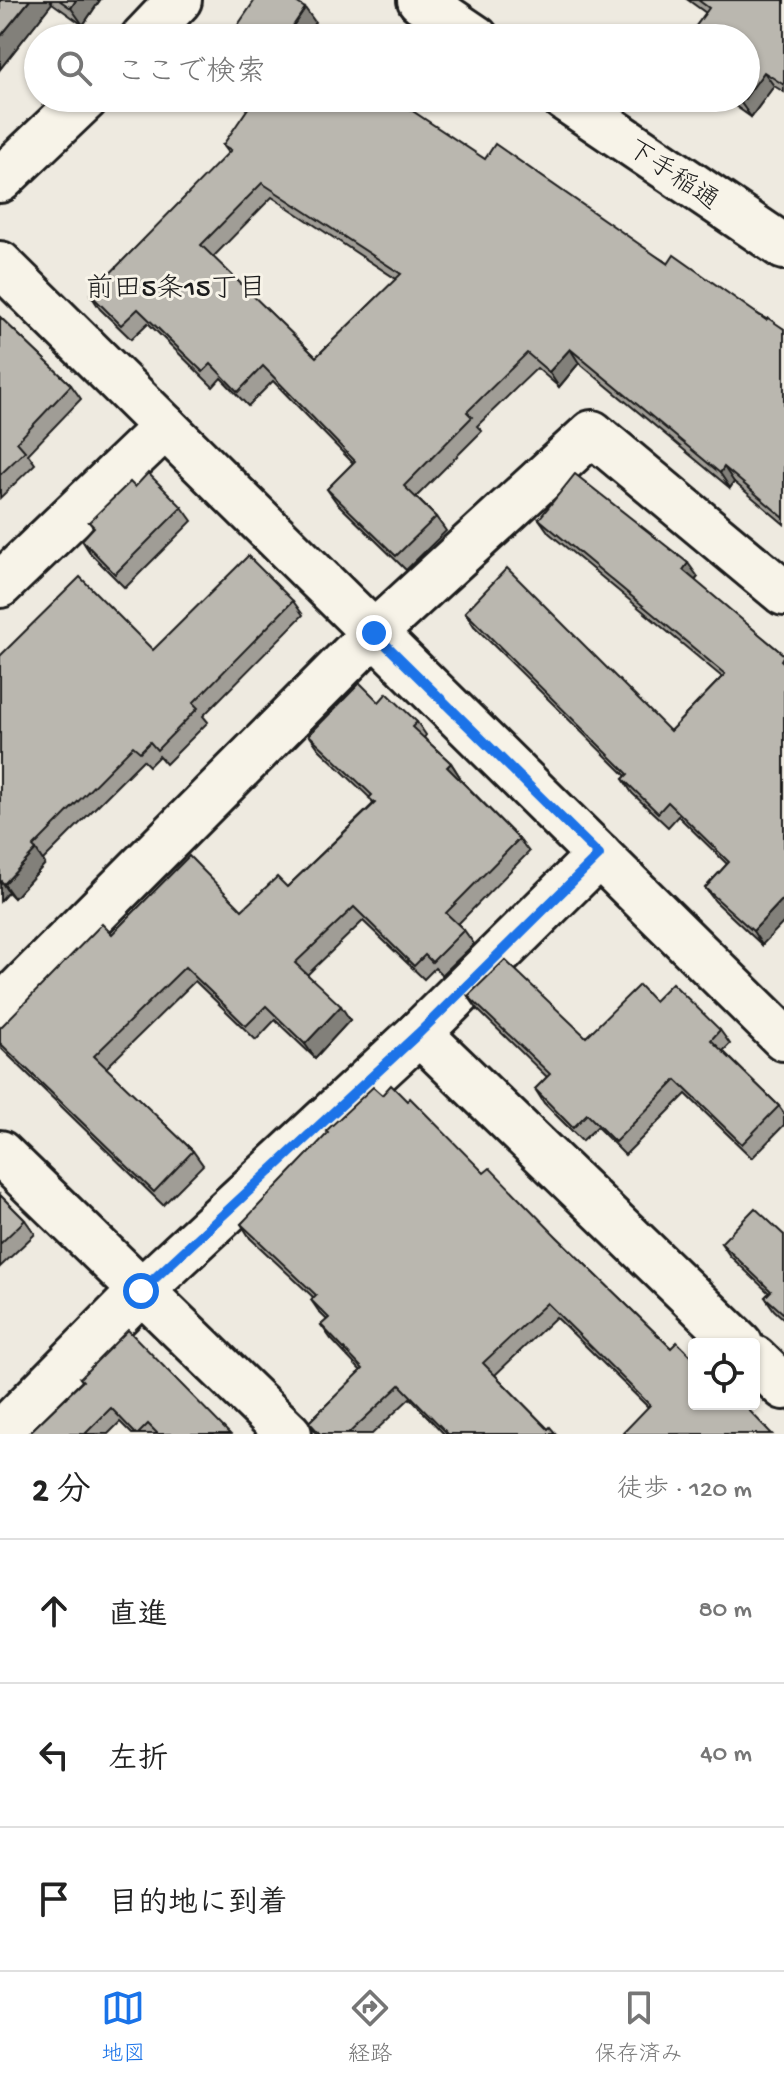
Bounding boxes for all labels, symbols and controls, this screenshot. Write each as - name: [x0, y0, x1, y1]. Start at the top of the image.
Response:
- search box: [24, 24, 760, 112]
- icon: search: [52, 46, 96, 90]
- text: ここで検索: [116, 57, 266, 92]
- street label: 下手稲通: [620, 134, 724, 219]
- district label: 前田5条15丁目: [86, 273, 266, 307]
- route end: [356, 615, 392, 651]
- route start: [123, 1273, 159, 1309]
- map controls: [688, 1338, 760, 1410]
- button: locate: [688, 1338, 760, 1410]
- text: 2 分: [32, 1473, 91, 1513]
- text: 徒歩 · 120 m: [617, 1476, 752, 1507]
- icon: ahead: [32, 1589, 76, 1633]
- text: 80 m: [698, 1596, 752, 1627]
- text: 直進: [108, 1600, 168, 1635]
- icon: left: [32, 1733, 76, 1777]
- text: 40 m: [700, 1740, 752, 1771]
- text: 左折: [108, 1744, 168, 1779]
- icon: arrive: [32, 1877, 76, 1921]
- text: 目的地に到着: [108, 1888, 288, 1923]
- tab: 地図: [101, 1986, 145, 2069]
- tab: 経路: [348, 1986, 392, 2069]
- tab: 保存済み: [595, 1986, 683, 2069]

